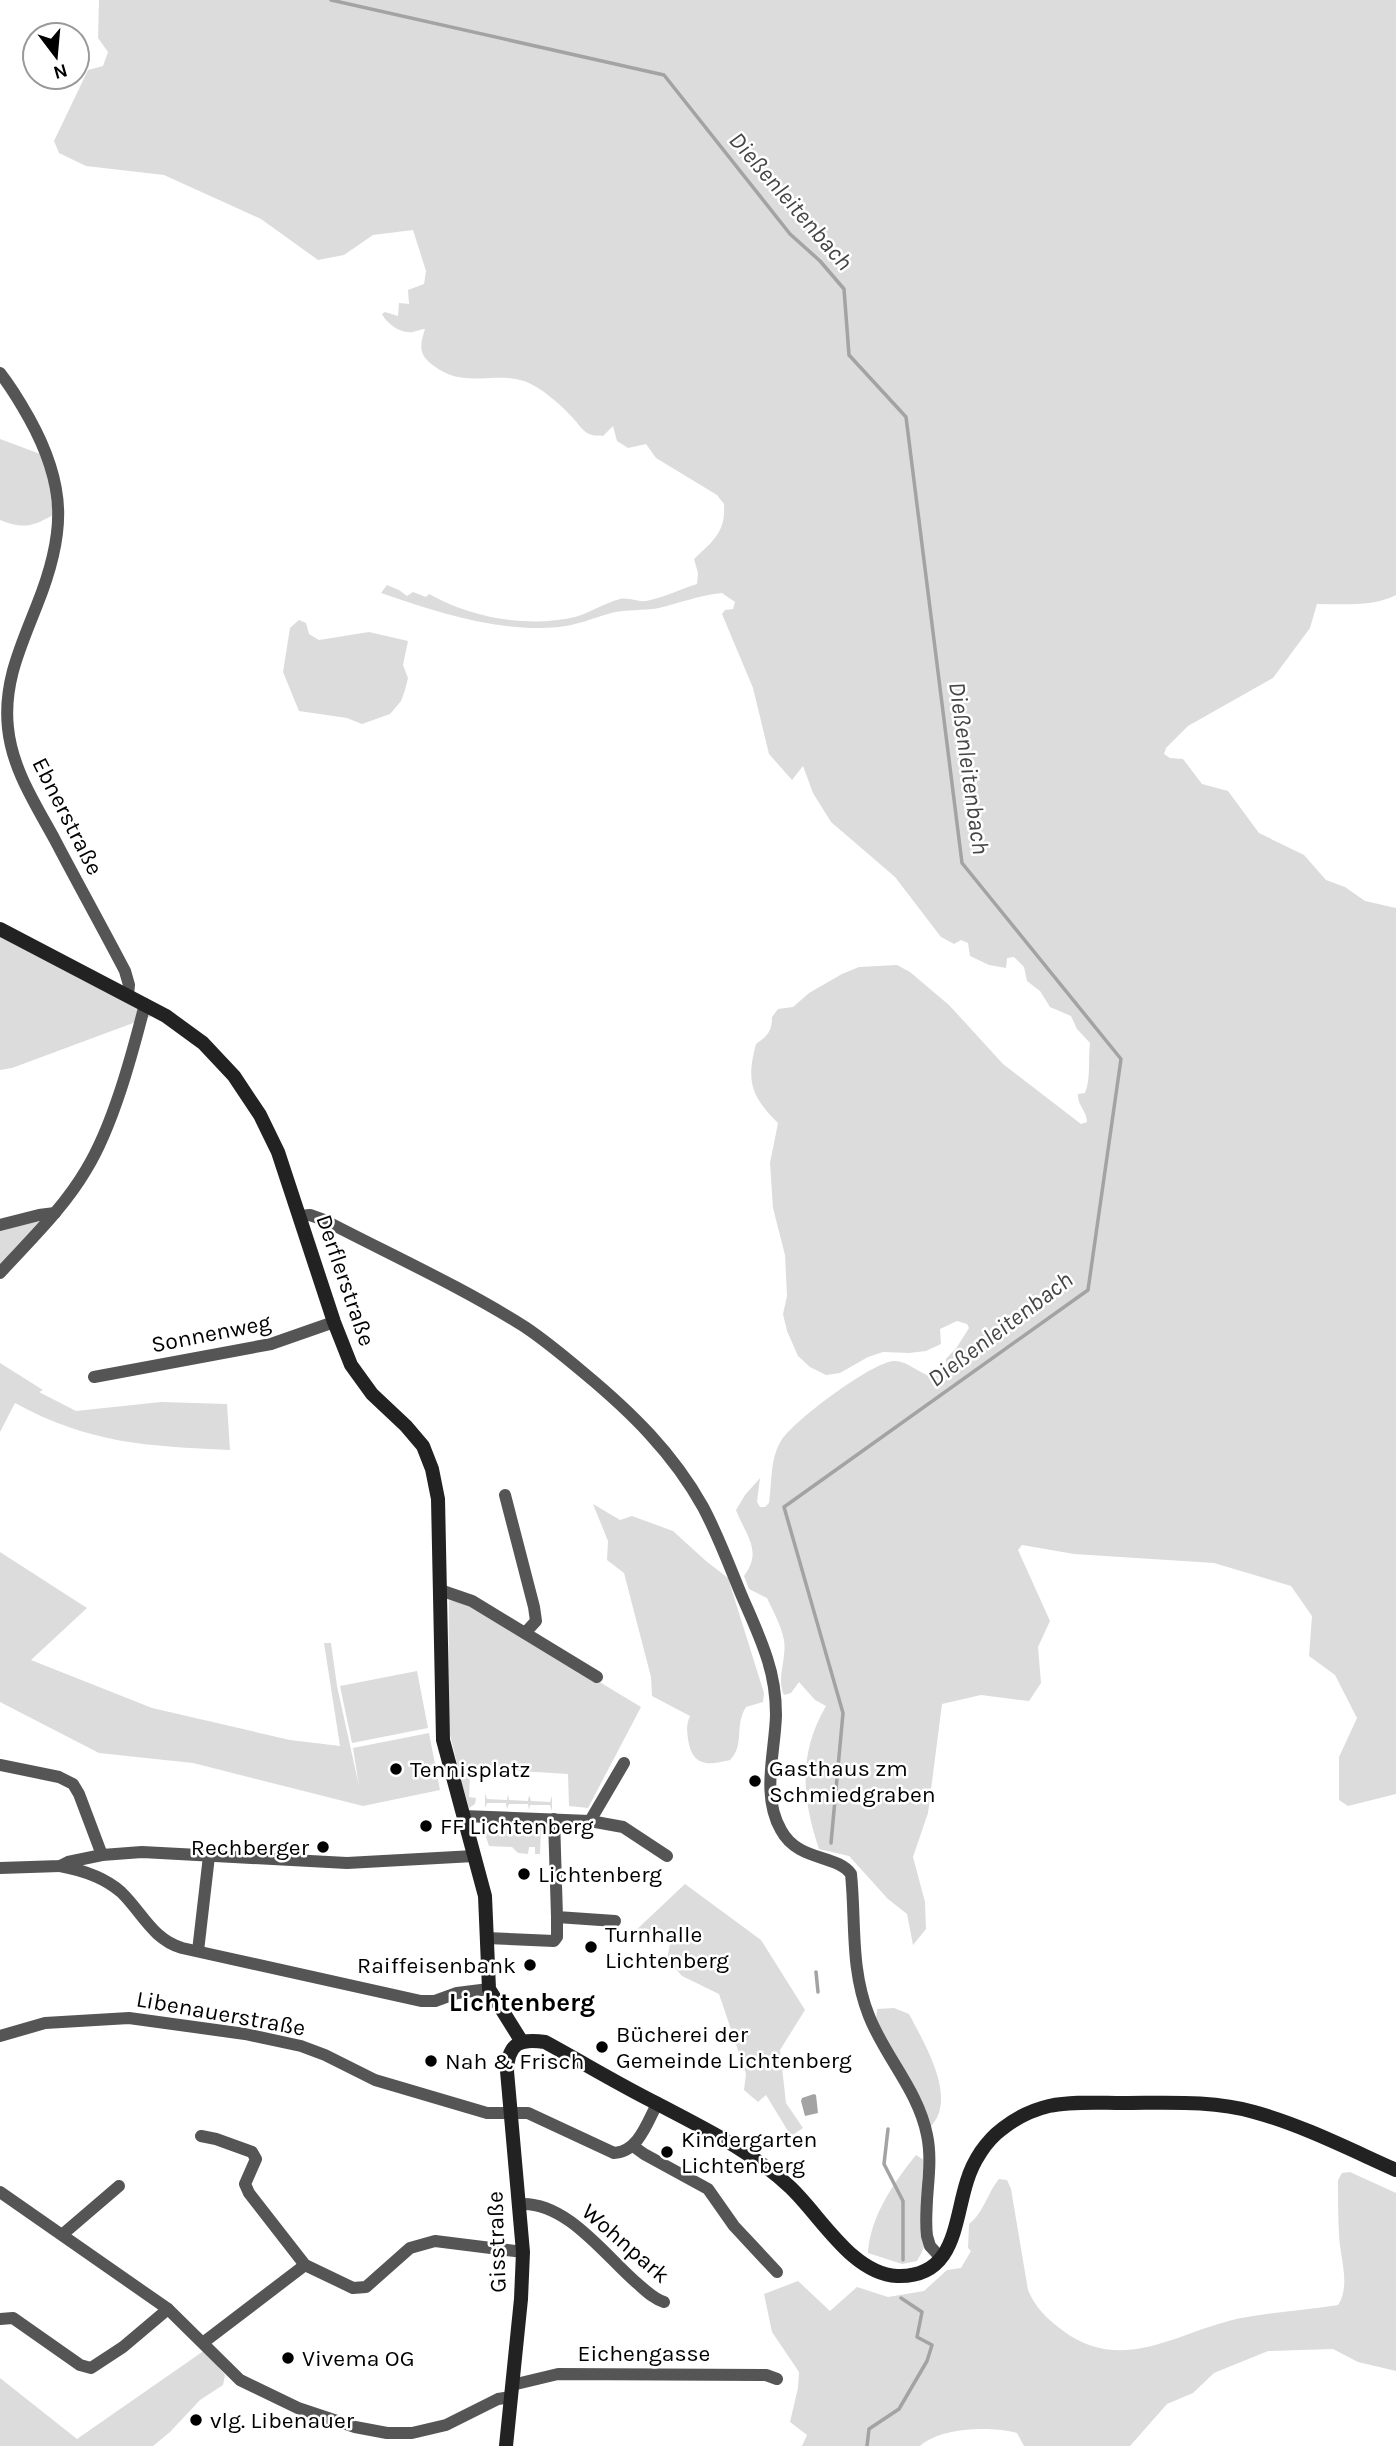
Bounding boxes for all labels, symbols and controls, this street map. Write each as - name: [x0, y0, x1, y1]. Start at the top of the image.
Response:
- north arrow: [21, 21, 91, 91]
- text: N: [51, 59, 70, 84]
- water label: Dießenleitenbach: [723, 126, 859, 276]
- water label: Dießenleitenbach: [943, 680, 995, 856]
- street label: Ebnerstraße: [26, 753, 109, 879]
- street label: Derflerstraße: [310, 1211, 381, 1350]
- water label: Dießenleitenbach: [922, 1265, 1078, 1393]
- street label: Sonnenweg: [149, 1309, 273, 1358]
- place label: Gasthaus zm Schmiedgraben: [769, 1755, 936, 1808]
- place label: Tennisplatz: [410, 1756, 530, 1783]
- marker: Tennisplatz: [388, 1761, 404, 1777]
- marker: Gasthaus zm Schmiedgraben: [747, 1773, 763, 1789]
- place label: FF Lichtenberg: [440, 1813, 594, 1840]
- marker: FF Lichtenberg: [418, 1818, 434, 1834]
- place label: Rechberger: [191, 1834, 310, 1861]
- marker: Rechberger: [315, 1839, 331, 1855]
- place label: Lichtenberg: [538, 1861, 662, 1888]
- marker: Lichtenberg: [516, 1866, 532, 1882]
- place label: Turnhalle Lichtenberg: [605, 1921, 729, 1974]
- marker: Turnhalle Lichtenberg: [583, 1939, 599, 1955]
- place label: Raiffeisenbank: [357, 1952, 516, 1979]
- marker: Raiffeisenbank: [522, 1957, 538, 1973]
- street label: Libenauerstraße: [134, 1985, 308, 2042]
- district label: Lichtenberg: [449, 1987, 595, 2018]
- place label: Bücherei der Gemeinde Lichtenberg: [616, 2021, 852, 2074]
- marker: Bücherei der Gemeinde Lichtenberg: [594, 2039, 610, 2055]
- place label: Nah & Frisch: [445, 2048, 584, 2075]
- marker: Nah & Frisch: [423, 2053, 439, 2069]
- place label: Kindergarten Lichtenberg: [681, 2126, 817, 2179]
- marker: Kindergarten Lichtenberg: [659, 2144, 675, 2160]
- street label: Gisstraße: [481, 2191, 512, 2293]
- street label: Wohnpark: [576, 2198, 675, 2289]
- street label: Eichengasse: [578, 2340, 710, 2367]
- place label: Vivema OG: [302, 2345, 414, 2372]
- marker: Vivema OG: [280, 2350, 296, 2366]
- place label: vlg. Libenauer: [210, 2407, 355, 2434]
- marker: vlg. Libenauer: [188, 2412, 204, 2428]

